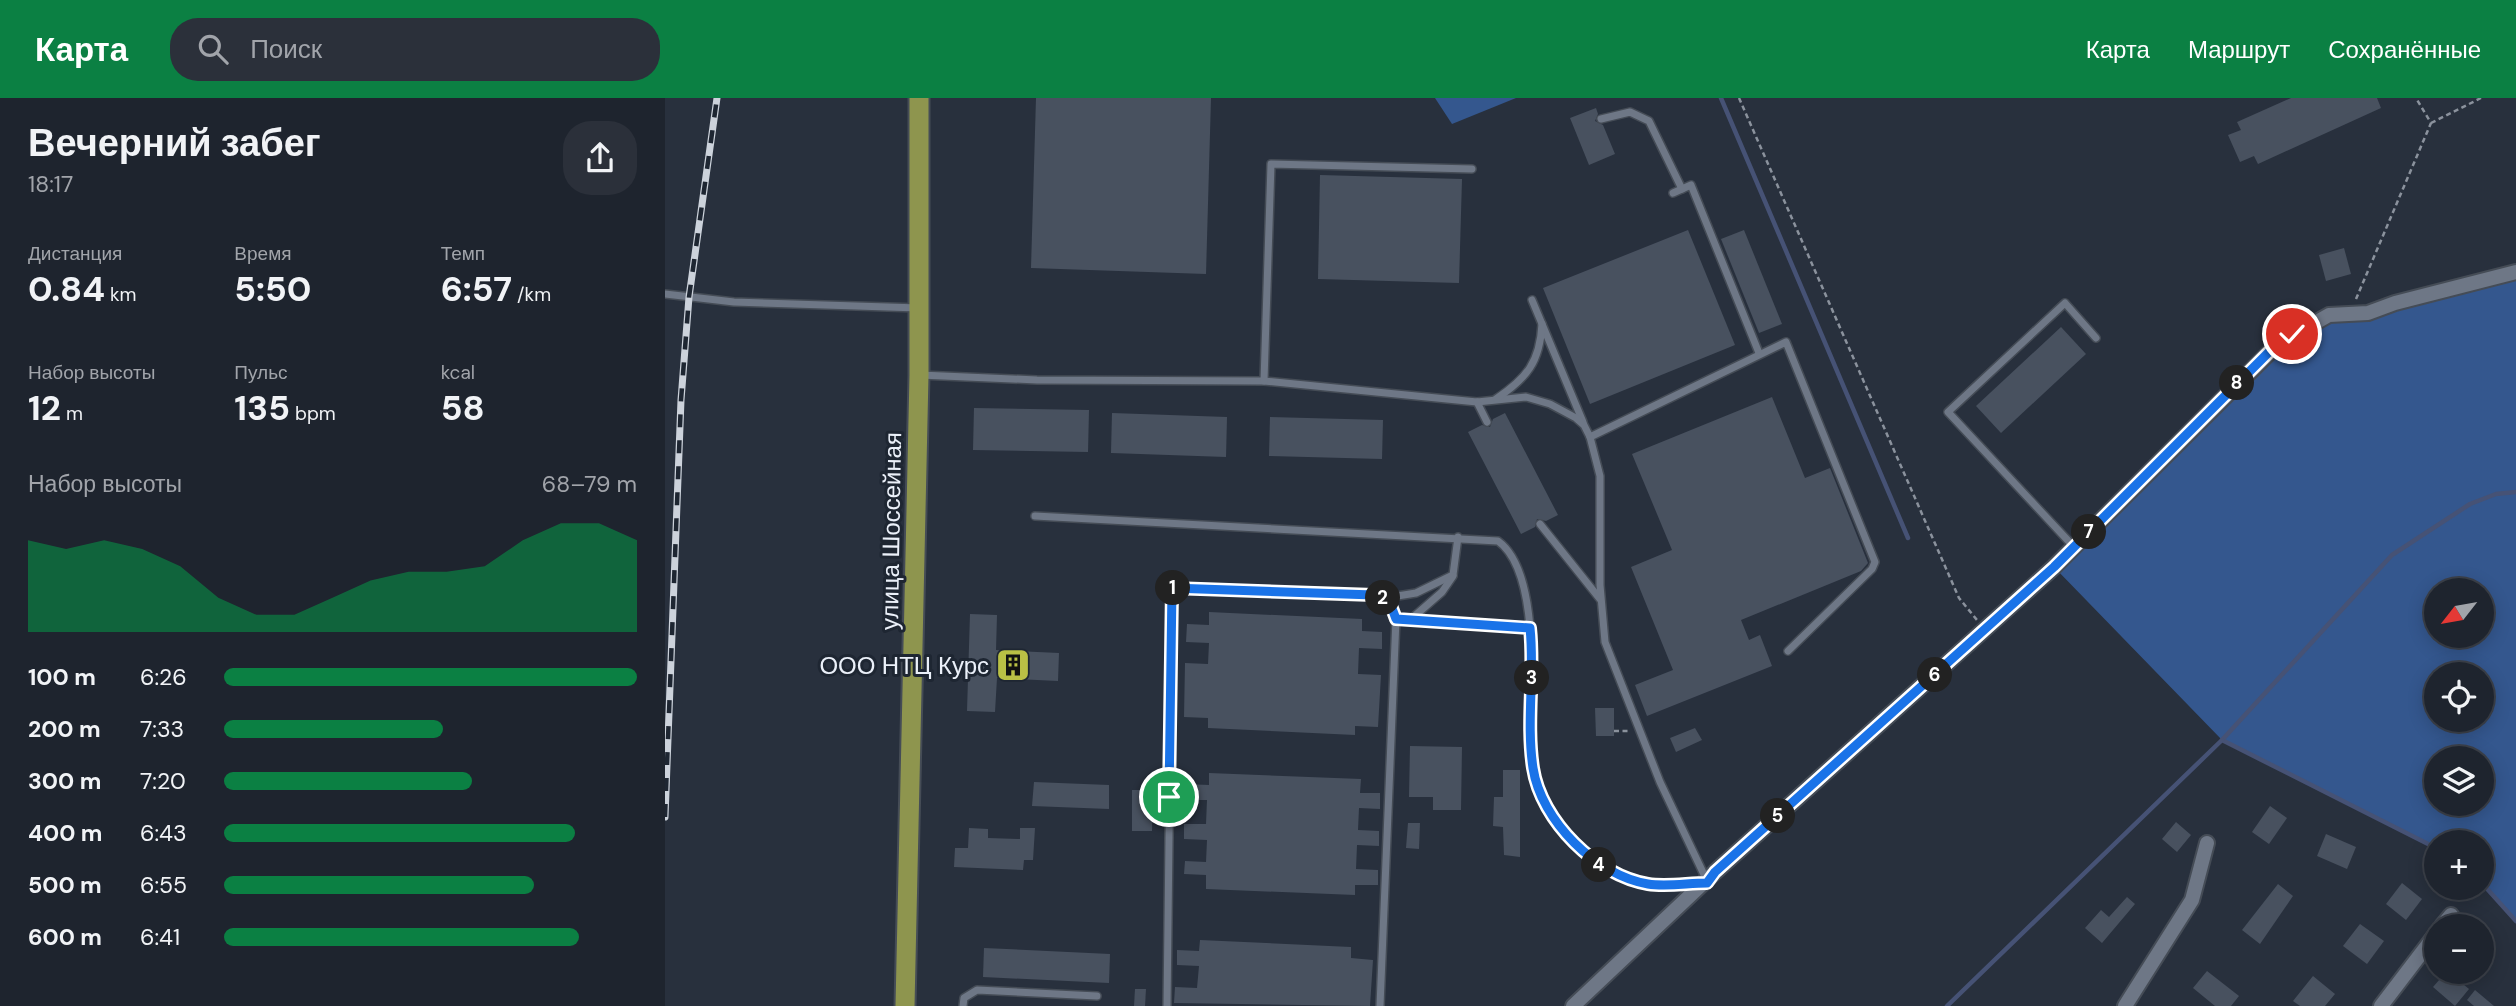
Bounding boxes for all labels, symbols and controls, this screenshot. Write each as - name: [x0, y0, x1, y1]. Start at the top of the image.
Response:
- search box: [170, 18, 660, 81]
- text: Карта: [35, 28, 128, 71]
- icon: search: [194, 30, 232, 68]
- text: Поиск: [250, 32, 322, 66]
- text: Карта: [2086, 34, 2150, 65]
- text: Маршрут: [2188, 34, 2290, 65]
- text: Сохранённые: [2328, 34, 2481, 65]
- text: Вечерний забег: [28, 118, 321, 168]
- button: share: [563, 121, 637, 195]
- text: 18:17: [28, 169, 73, 199]
- text: Дистанция: [28, 241, 122, 266]
- text: Время: [234, 241, 292, 266]
- text: Темп: [441, 241, 485, 266]
- text: 0.84: [28, 266, 105, 312]
- text: 5:50: [234, 266, 311, 312]
- text: 6:57: [441, 266, 512, 312]
- text: km: [105, 282, 137, 307]
- text: /km: [512, 282, 551, 307]
- pin: [2262, 304, 2322, 364]
- icon: check: [2273, 315, 2311, 353]
- text: Набор высоты: [28, 360, 155, 385]
- text: Пульс: [234, 360, 288, 385]
- text: kcal: [441, 360, 475, 385]
- pin: 8: [2219, 366, 2255, 400]
- text: 8: [2230, 370, 2243, 395]
- text: 12: [28, 385, 61, 431]
- text: 135: [234, 385, 290, 431]
- text: 58: [441, 385, 485, 431]
- text: m: [61, 401, 83, 426]
- text: bpm: [290, 401, 336, 426]
- street label: улица Шоссейная: [874, 432, 908, 630]
- text: Набор высоты: [28, 469, 182, 499]
- text: 68–79 m: [542, 469, 637, 499]
- pin: 7: [2071, 514, 2107, 550]
- text: 7: [2083, 519, 2094, 544]
- pin: 1: [1155, 570, 1191, 606]
- text: 1: [1169, 575, 1176, 600]
- north arrow: [2424, 578, 2494, 648]
- map controls: [2424, 578, 2494, 984]
- pin: 2: [1365, 580, 1401, 616]
- text: 2: [1377, 585, 1388, 610]
- building icon: ООО НТЦ Курс: [994, 646, 1032, 684]
- place label: ООО НТЦ Курс: [819, 650, 989, 681]
- pin: 6: [1917, 658, 1953, 692]
- pin: 3: [1515, 660, 1549, 696]
- text: 100 m: [28, 662, 96, 692]
- text: 6:26: [140, 662, 187, 692]
- text: 6: [1928, 662, 1941, 687]
- button: locate: [2424, 662, 2494, 732]
- text: 3: [1526, 665, 1537, 690]
- text: 200 m: [28, 714, 101, 744]
- text: 7:33: [140, 714, 184, 744]
- button: layers: [2424, 746, 2494, 816]
- text: 300 m: [28, 766, 101, 796]
- text: 7:20: [140, 766, 186, 796]
- pin: [1139, 767, 1199, 827]
- icon: arrive: [1150, 778, 1188, 816]
- pin: 5: [1761, 798, 1795, 834]
- text: 5: [1772, 803, 1783, 828]
- text: 400 m: [28, 818, 102, 848]
- text: 6:43: [140, 818, 187, 848]
- button: +: [2424, 830, 2494, 900]
- pin: 4: [1581, 848, 1616, 882]
- text: 4: [1592, 852, 1605, 877]
- text: 500 m: [28, 870, 102, 900]
- text: 6:55: [140, 870, 187, 900]
- button: −: [2424, 914, 2494, 984]
- text: 600 m: [28, 922, 102, 952]
- text: 6:41: [140, 922, 180, 952]

